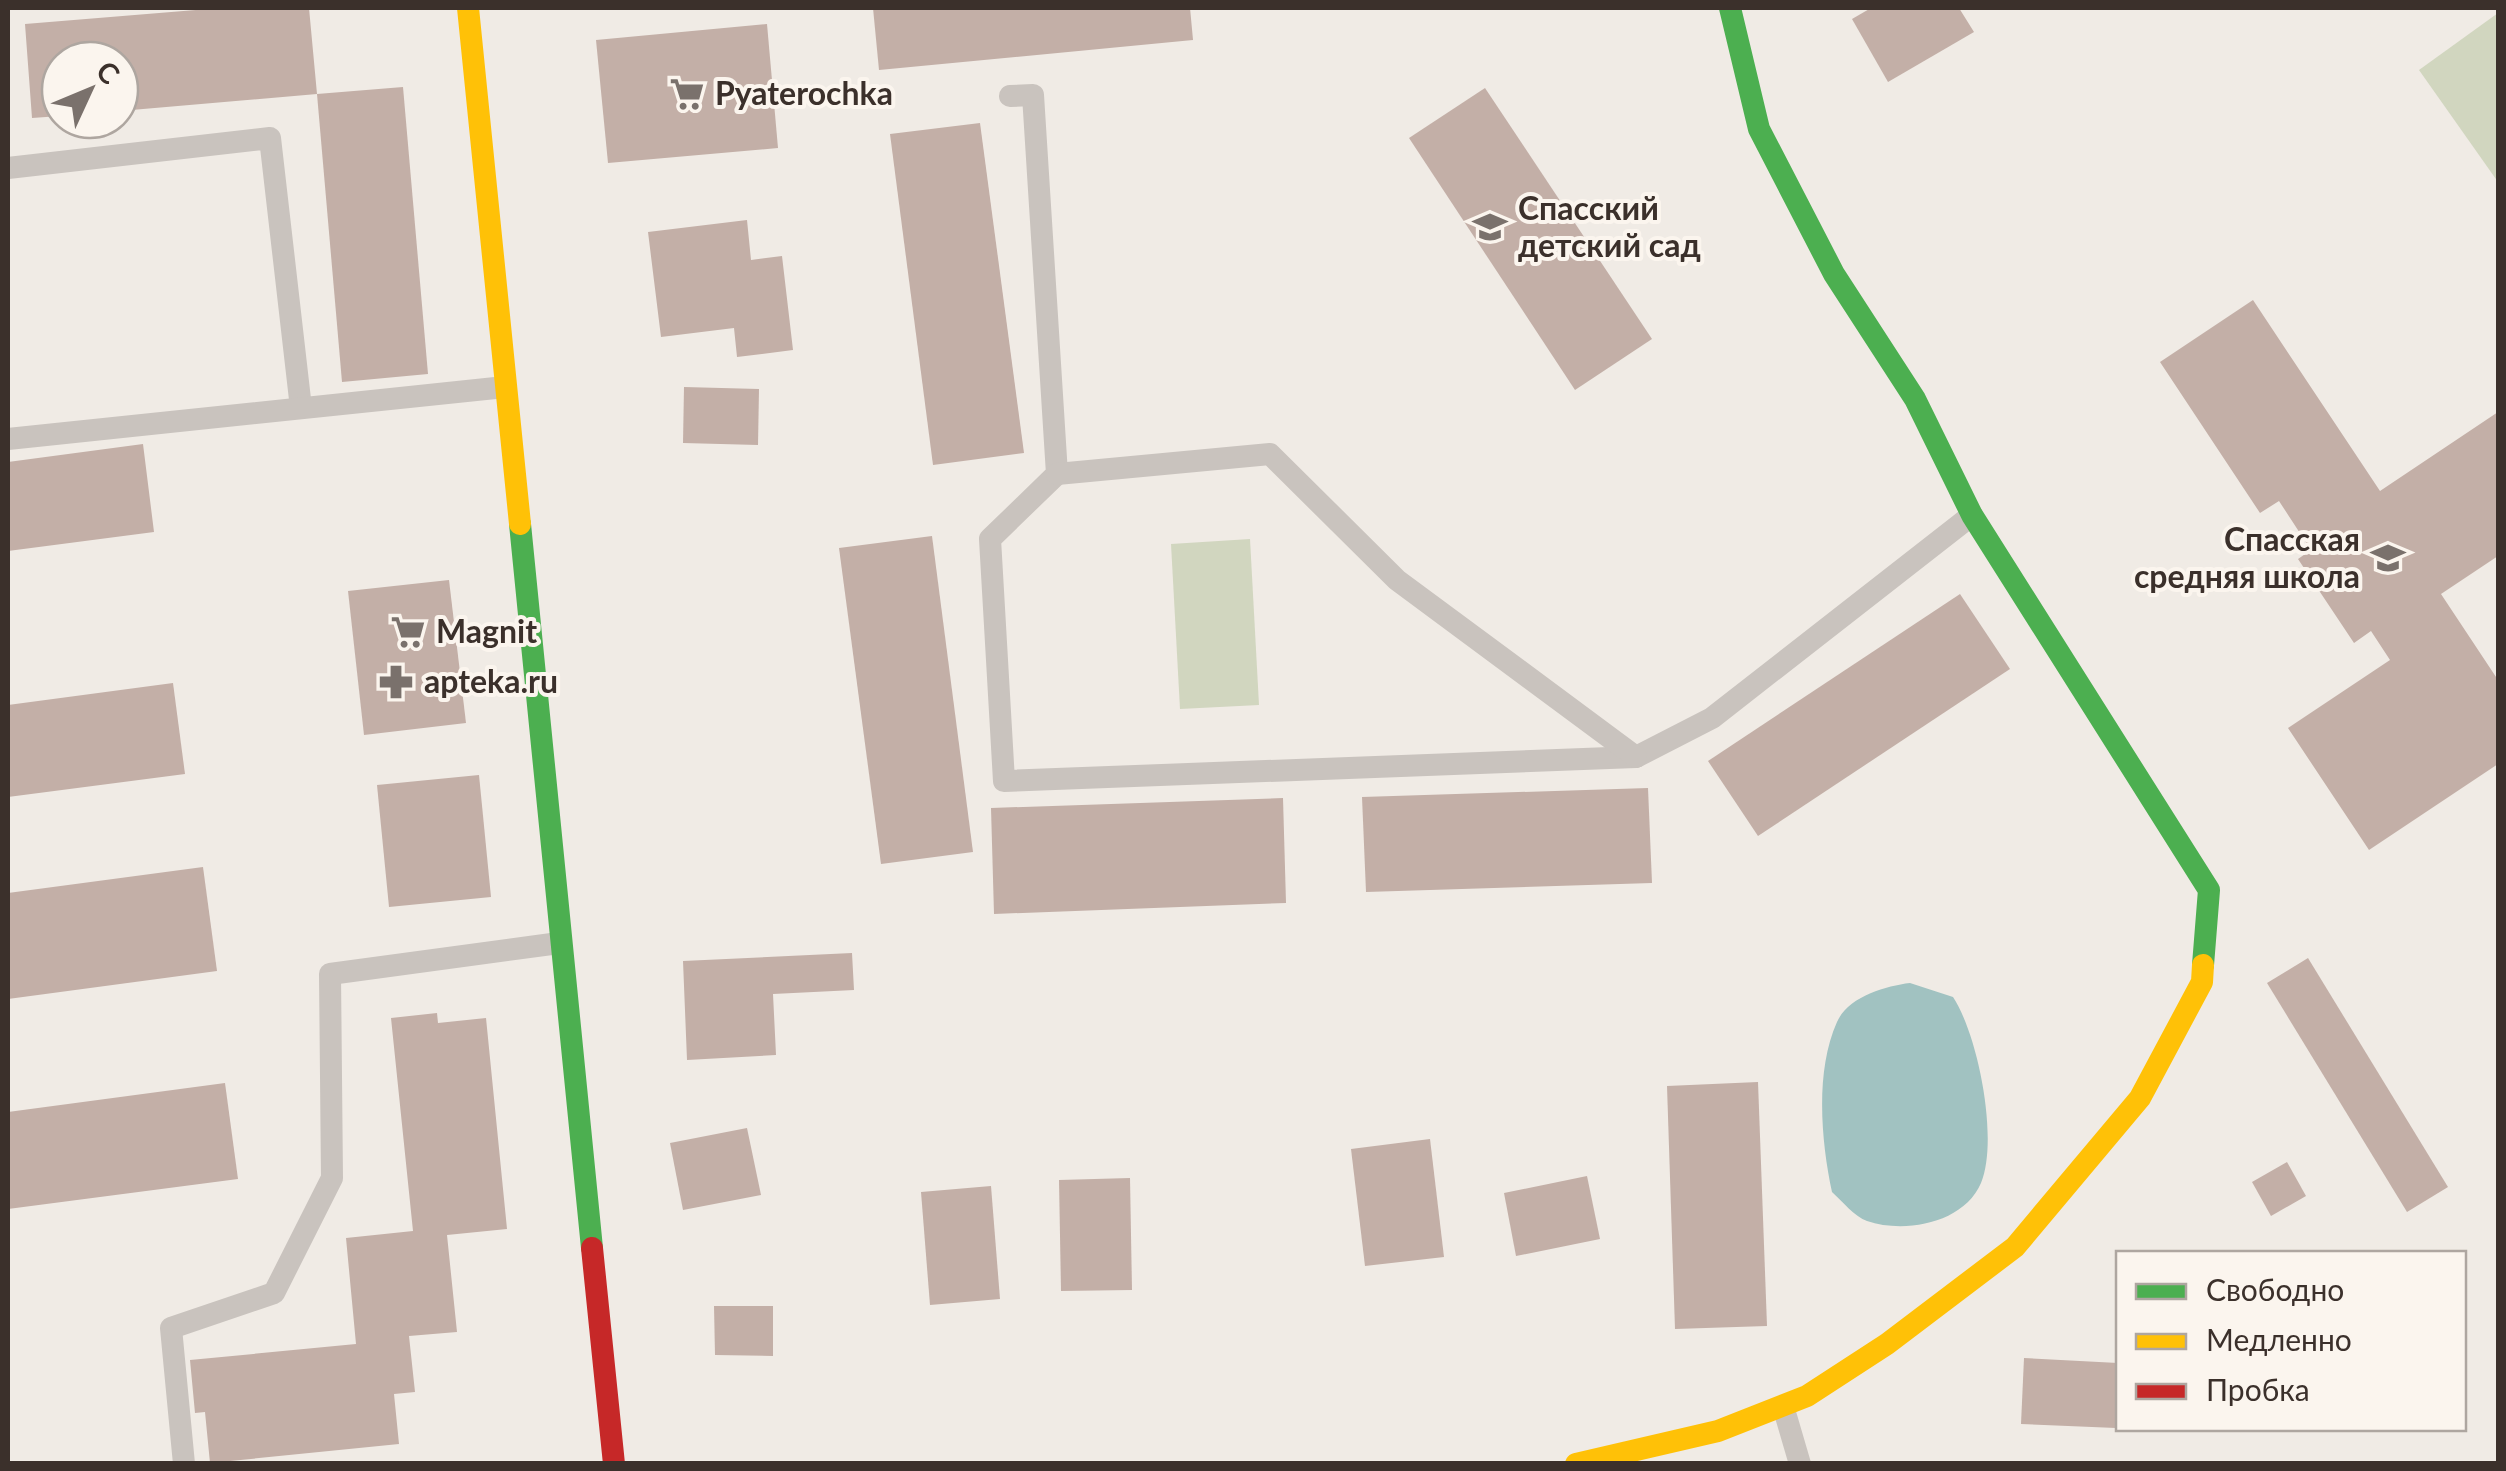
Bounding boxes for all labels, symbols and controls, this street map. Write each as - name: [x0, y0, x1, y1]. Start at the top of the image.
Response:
- north arrow: [40, 40, 140, 140]
- text: С: [90, 53, 128, 91]
- place label: Pyaterochka: [715, 73, 893, 112]
- supermarket icon: Pyaterochka: [668, 75, 706, 113]
- place label: Спасский детский сад: [1518, 188, 1701, 264]
- school or university icon: Спасский детский сад: [1471, 208, 1509, 246]
- place label: Спасская средняя школа: [2134, 519, 2360, 595]
- school or university icon: Спасская средняя школа: [2369, 539, 2407, 577]
- place label: Magnit: [436, 611, 537, 650]
- supermarket icon: Magnit: [389, 613, 427, 651]
- place label: apteka.ru: [424, 661, 558, 700]
- pharmacy icon: apteka.ru: [377, 663, 415, 701]
- legend: [2116, 1251, 2466, 1431]
- text: Свободно: [2206, 1271, 2344, 1307]
- text: Медленно: [2206, 1321, 2352, 1357]
- text: Пробка: [2206, 1371, 2310, 1407]

